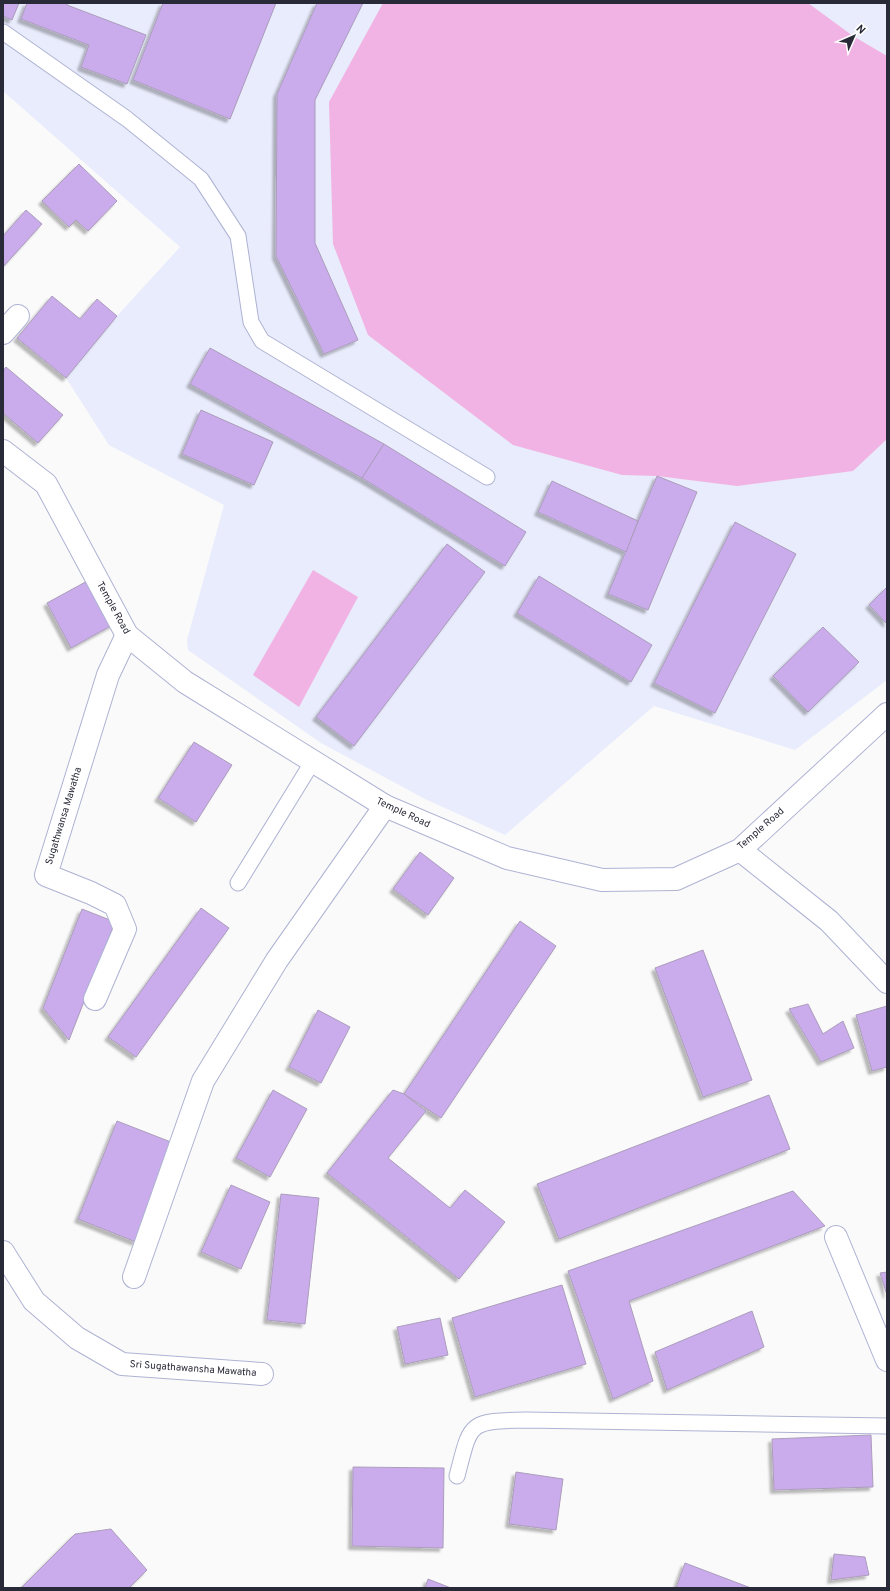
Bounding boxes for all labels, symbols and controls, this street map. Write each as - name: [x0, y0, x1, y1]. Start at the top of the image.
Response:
- north arrow: [834, 16, 874, 56]
- text: N: [853, 22, 868, 37]
- street label: Temple Road: [93, 579, 133, 637]
- street label: Sugathwansa Mawatha: [43, 766, 85, 866]
- street label: Temple Road: [374, 795, 432, 831]
- street label: Temple Road: [735, 805, 787, 853]
- street label: Sri Sugathawansha Mawatha: [129, 1358, 257, 1380]

